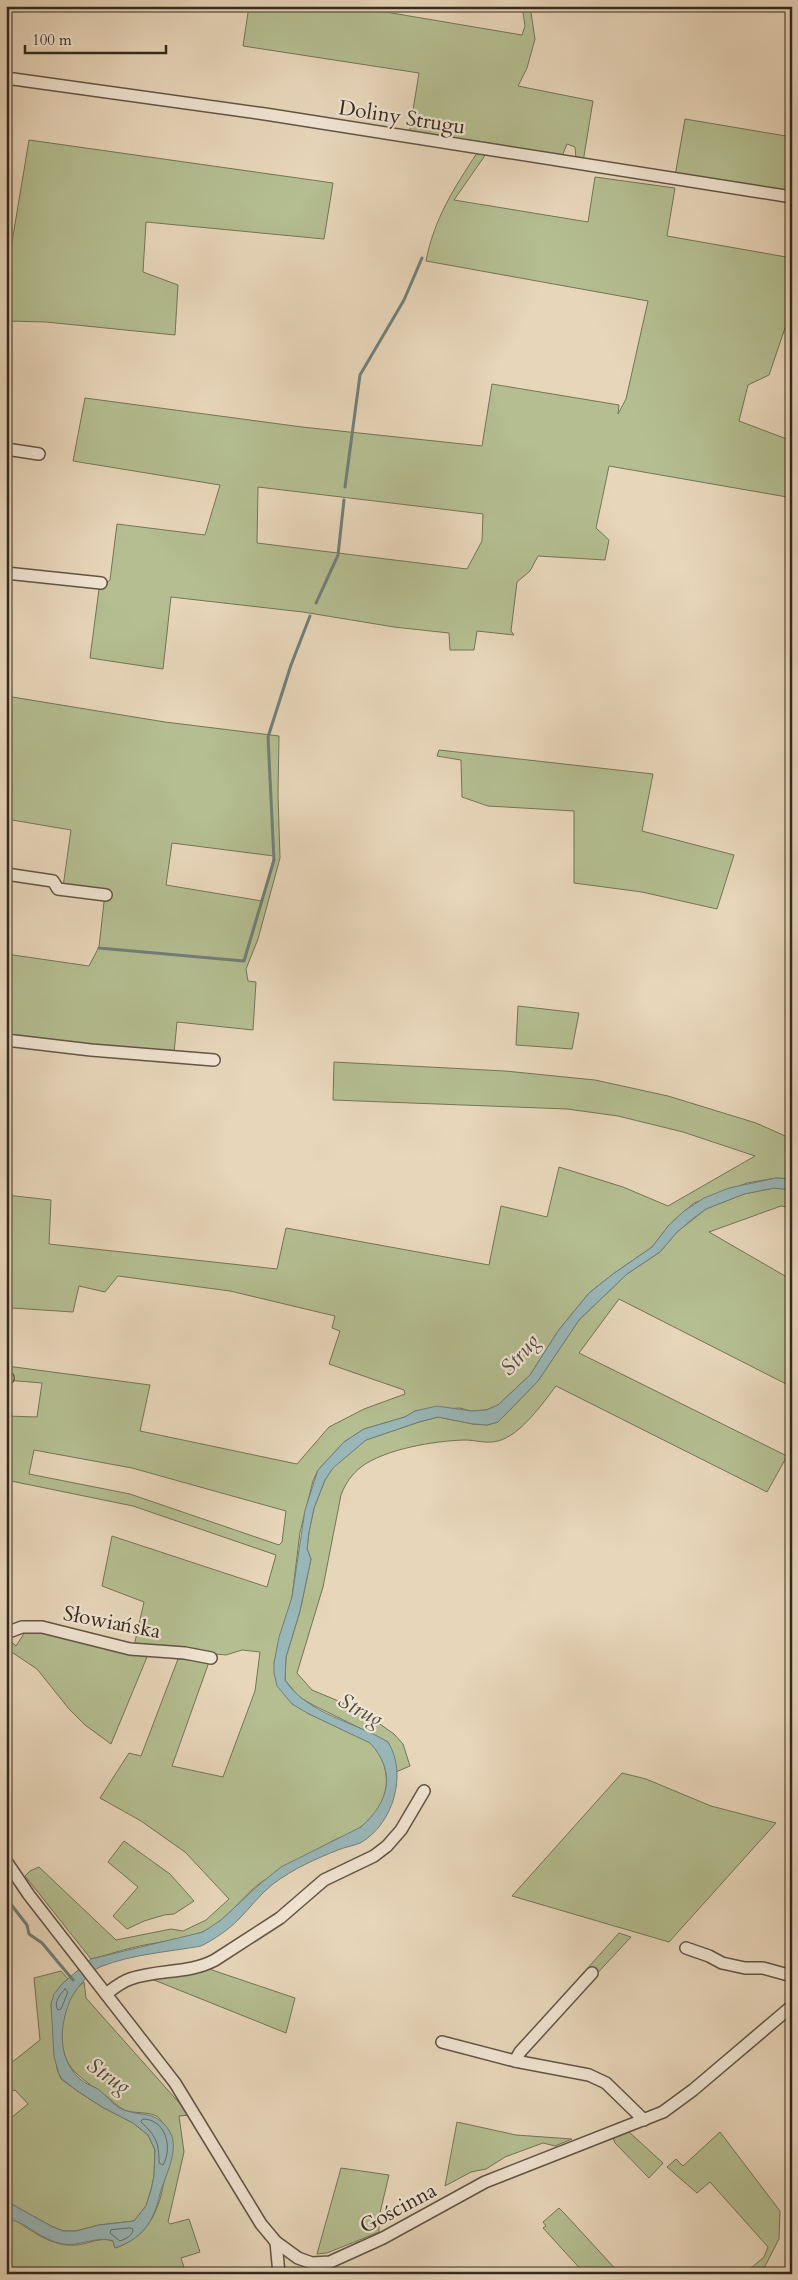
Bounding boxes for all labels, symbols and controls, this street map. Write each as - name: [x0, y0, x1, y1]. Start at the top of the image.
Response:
- scale bar: [25, 22, 166, 54]
- text: 100 m: [32, 30, 72, 50]
- street label: Doliny Strugu: [336, 93, 467, 142]
- water label: Strug: [493, 1327, 547, 1382]
- street label: Słowiańska: [61, 1599, 163, 1646]
- water label: Strug: [333, 1686, 388, 1734]
- water label: Strug: [81, 2050, 136, 2101]
- street label: Gościnna: [355, 2176, 442, 2241]

